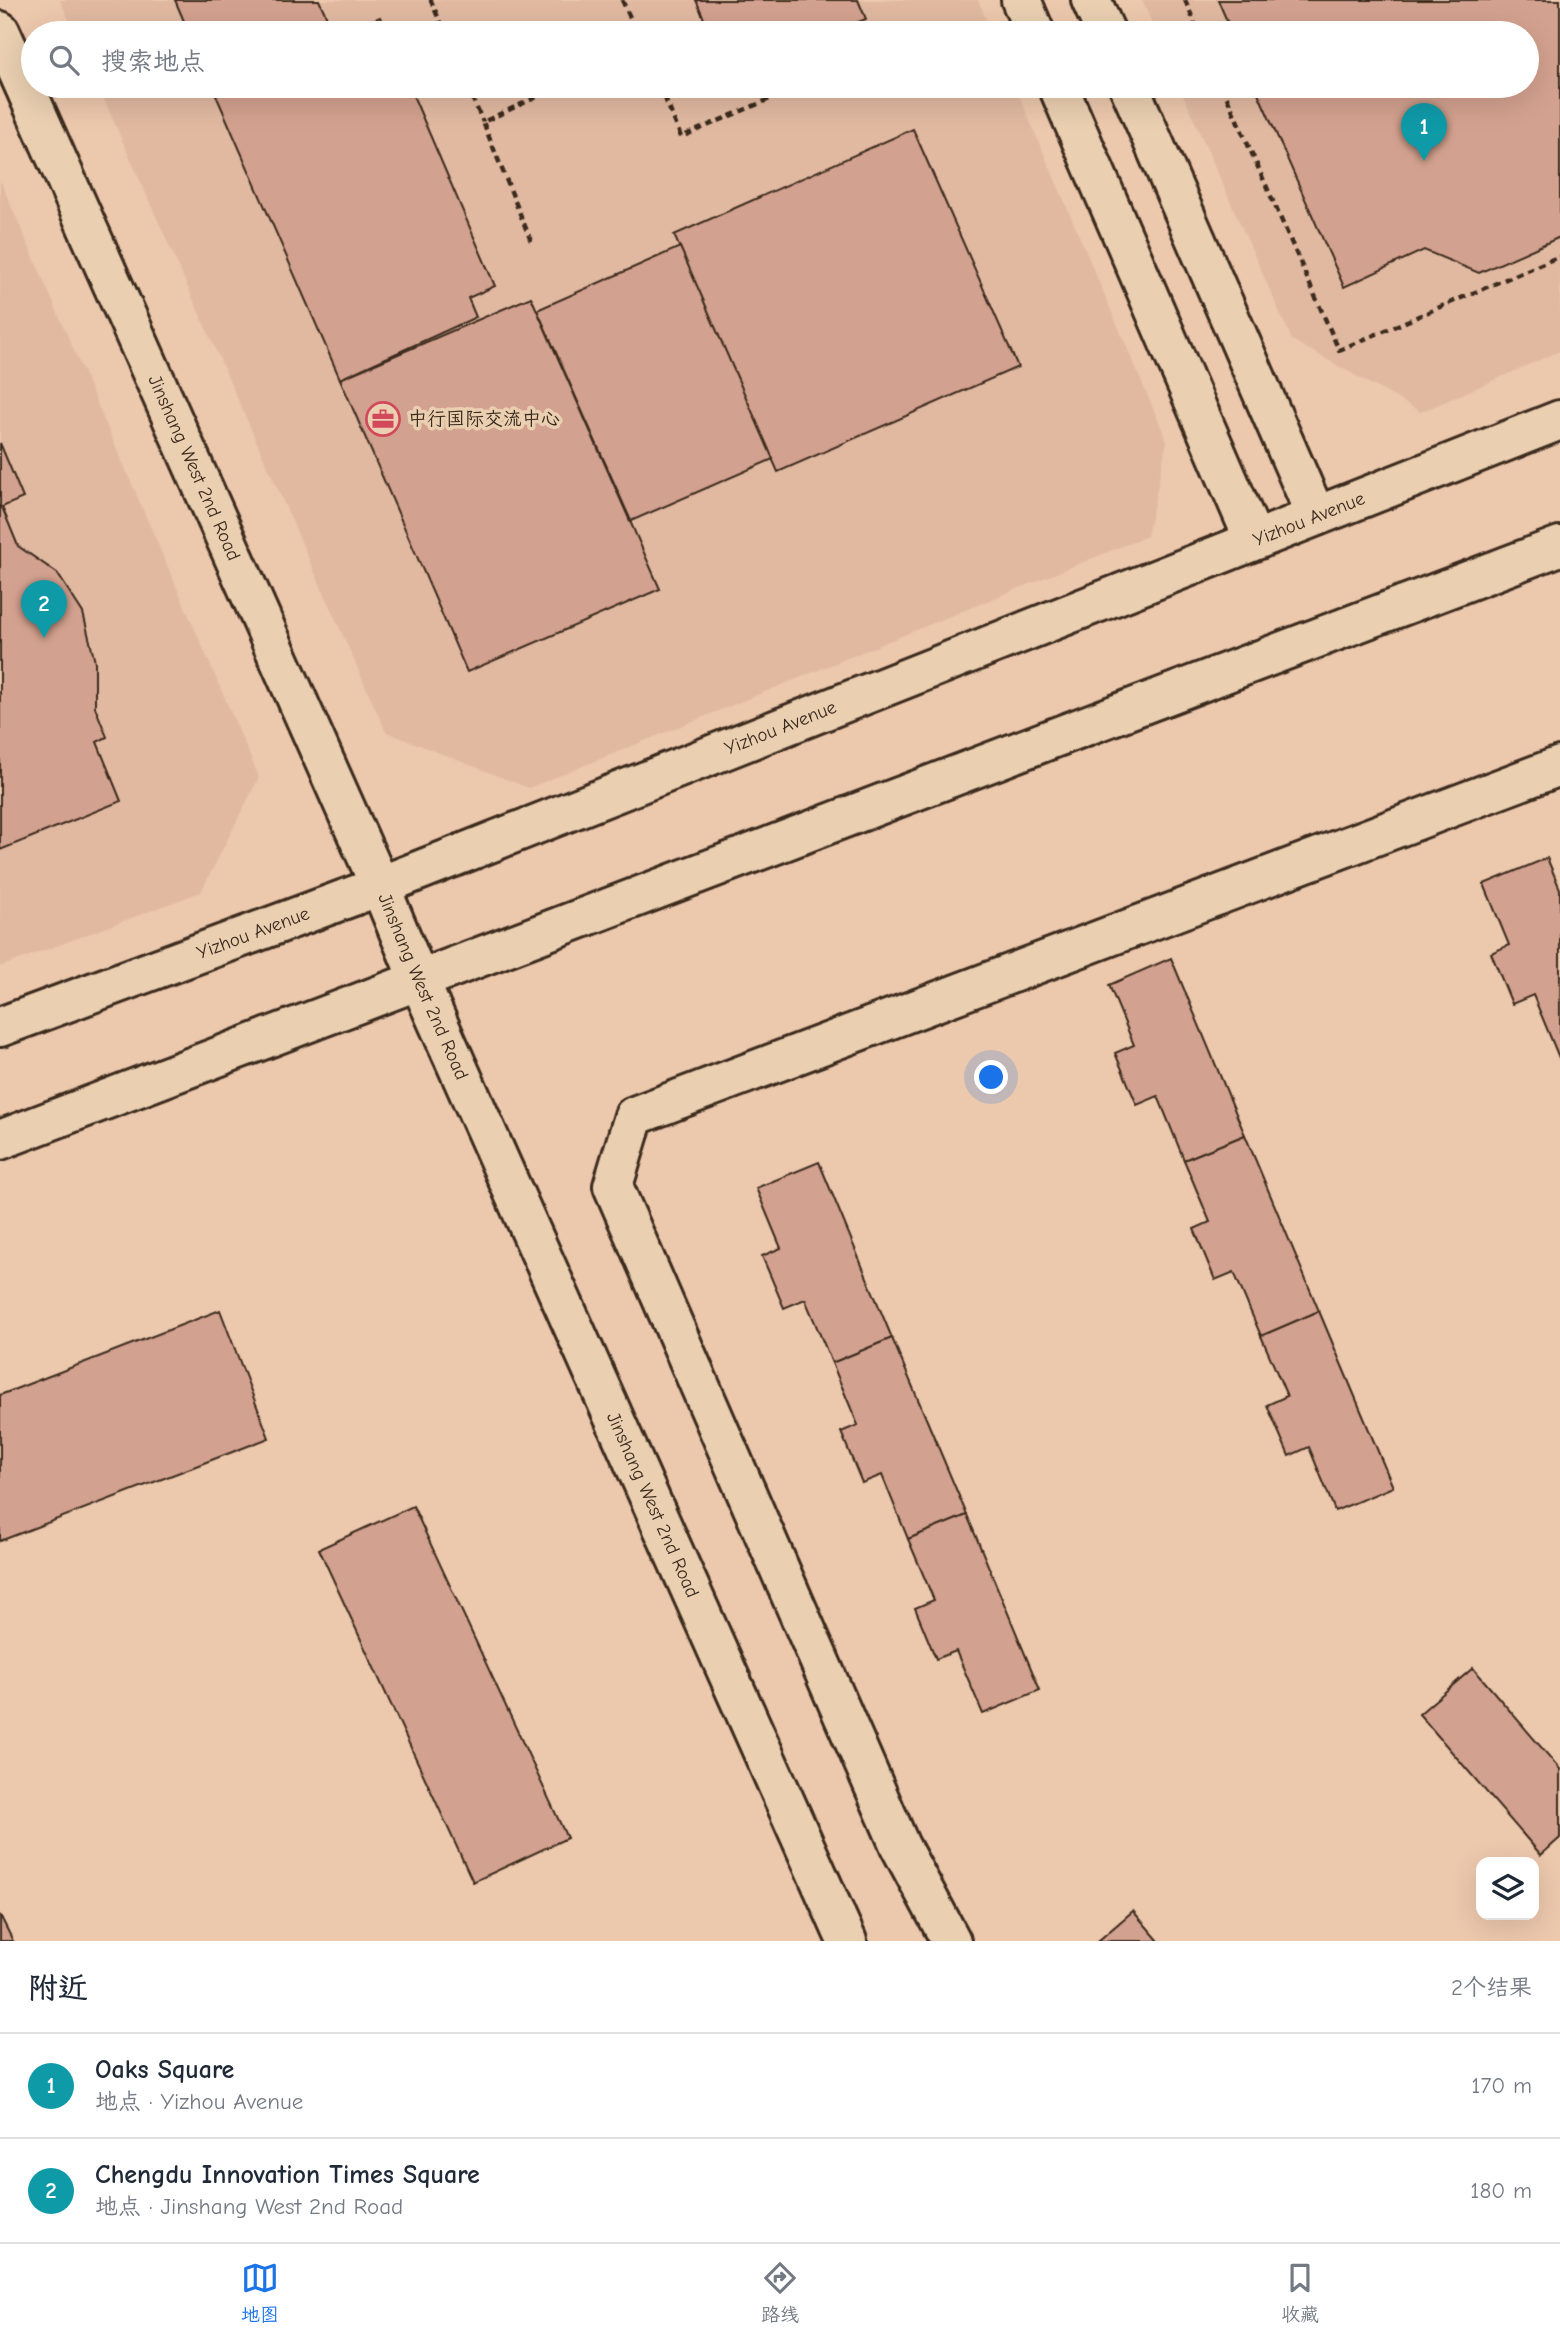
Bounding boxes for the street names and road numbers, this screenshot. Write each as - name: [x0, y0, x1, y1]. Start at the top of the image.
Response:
- street label: Jinshang West 2nd Road: [143, 372, 245, 564]
- street label: Yizhou Avenue: [1250, 487, 1368, 551]
- street label: Yizhou Avenue: [722, 696, 840, 760]
- street label: Jinshang West 2nd Road: [373, 890, 473, 1083]
- street label: Yizhou Avenue: [194, 902, 312, 964]
- street label: Jinshang West 2nd Road: [602, 1409, 704, 1601]

